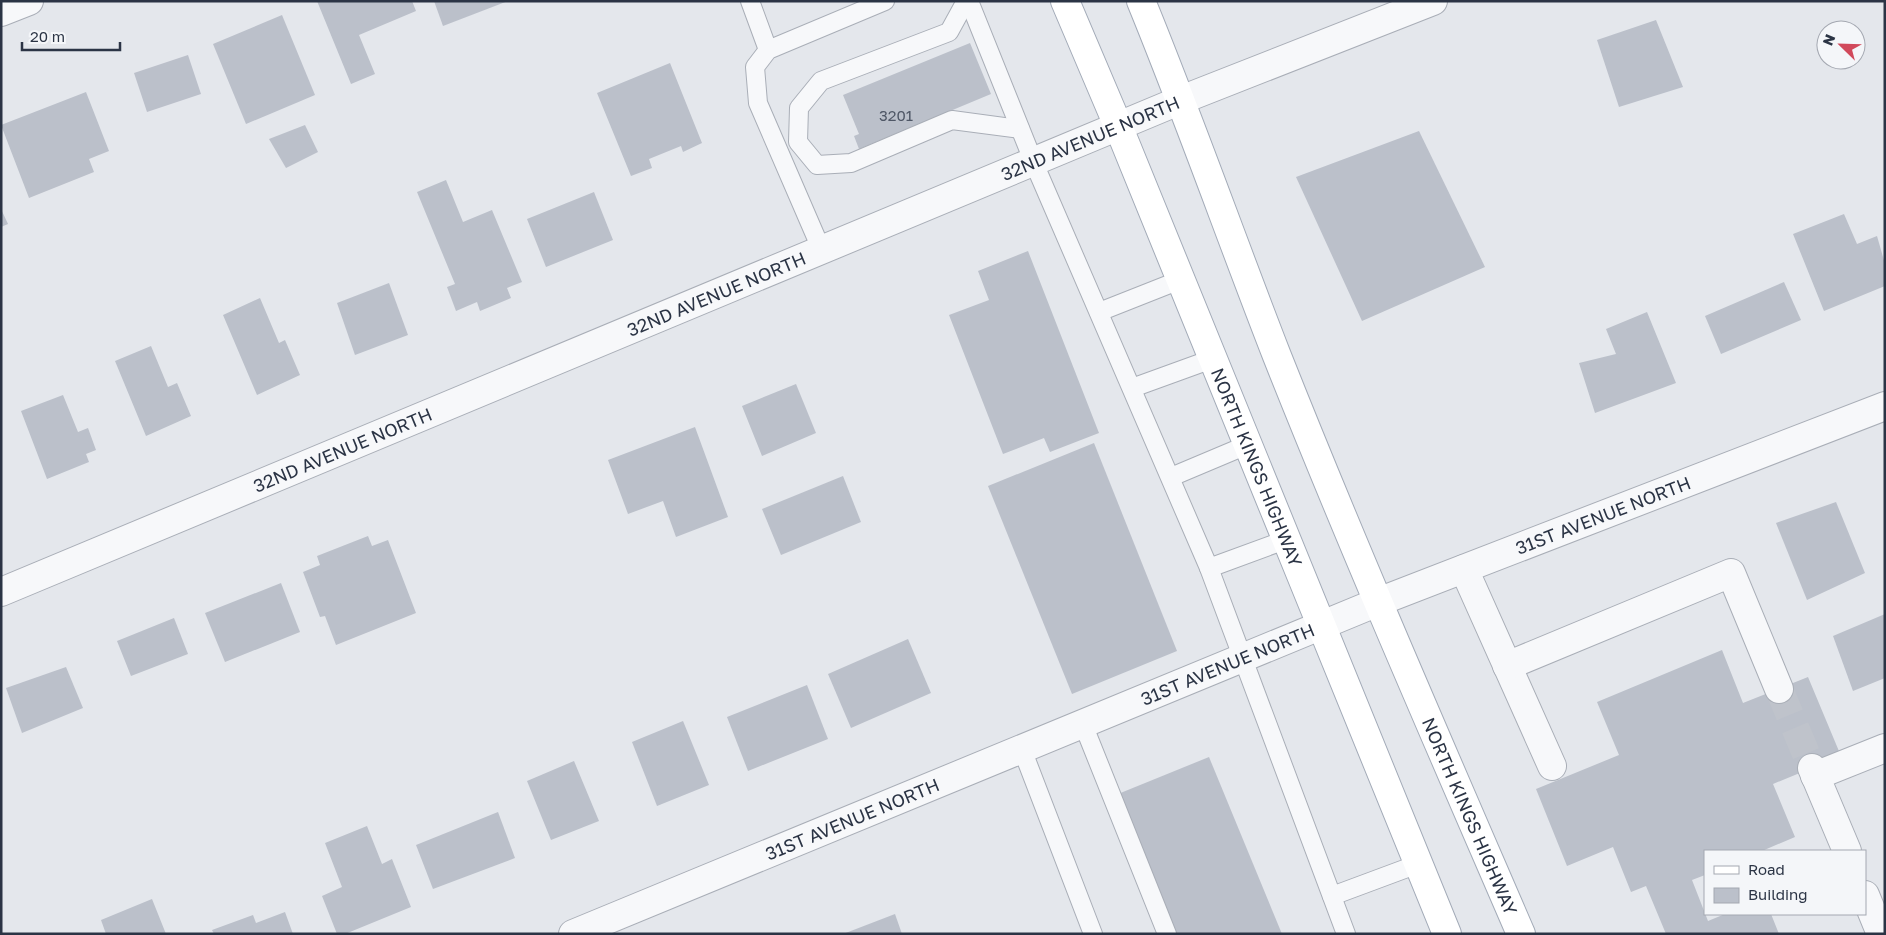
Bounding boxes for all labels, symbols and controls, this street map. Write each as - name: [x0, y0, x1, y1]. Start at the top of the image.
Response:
- scale bar: [22, 20, 120, 52]
- north arrow: [1816, 20, 1866, 70]
- text: 20 m: [30, 27, 65, 45]
- text: N: [1819, 32, 1838, 48]
- street label: 32ND AVENUE NORTH: [997, 91, 1183, 185]
- house number: 3201: [879, 106, 913, 124]
- street label: 32ND AVENUE NORTH: [624, 247, 809, 341]
- street label: NORTH KINGS HIGHWAY: [1207, 364, 1307, 570]
- street label: 32ND AVENUE NORTH: [250, 403, 435, 497]
- street label: 31ST AVENUE NORTH: [1512, 471, 1694, 559]
- street label: 31ST AVENUE NORTH: [1137, 618, 1318, 710]
- street label: NORTH KINGS HIGHWAY: [1418, 714, 1522, 918]
- street label: 31ST AVENUE NORTH: [762, 773, 942, 864]
- legend: [1704, 850, 1866, 915]
- text: Road: [1748, 860, 1785, 878]
- text: Building: [1748, 885, 1808, 903]

